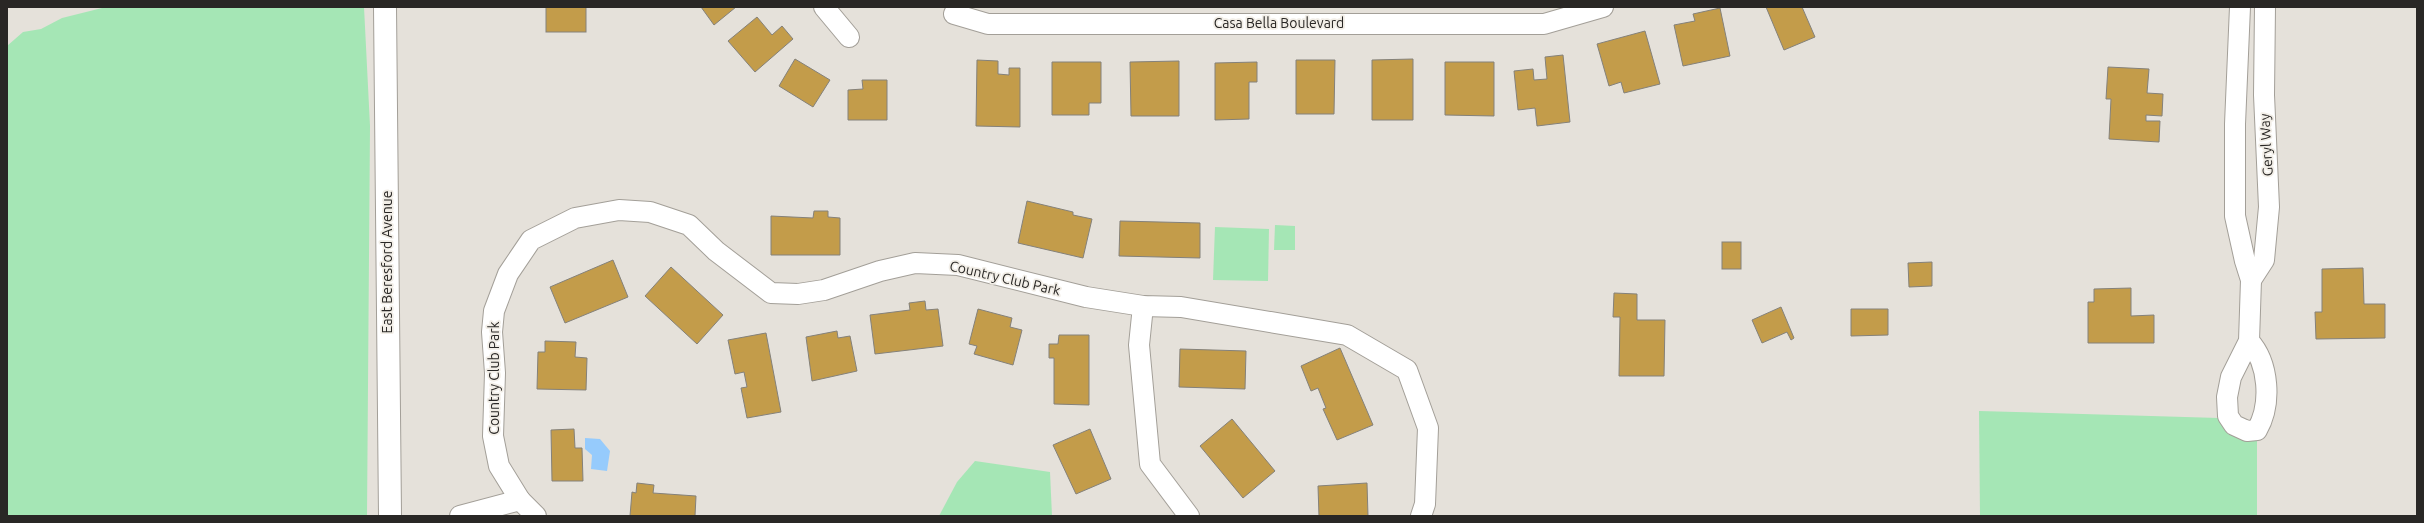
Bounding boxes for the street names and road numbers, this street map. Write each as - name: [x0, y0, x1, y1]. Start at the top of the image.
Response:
- street label: Casa Bella Boulevard: [1214, 15, 1344, 31]
- street label: Geryl Way: [2256, 113, 2276, 177]
- street label: East Beresford Avenue: [379, 191, 395, 333]
- street label: Country Club Park: [948, 257, 1062, 299]
- street label: Country Club Park: [486, 321, 502, 435]

